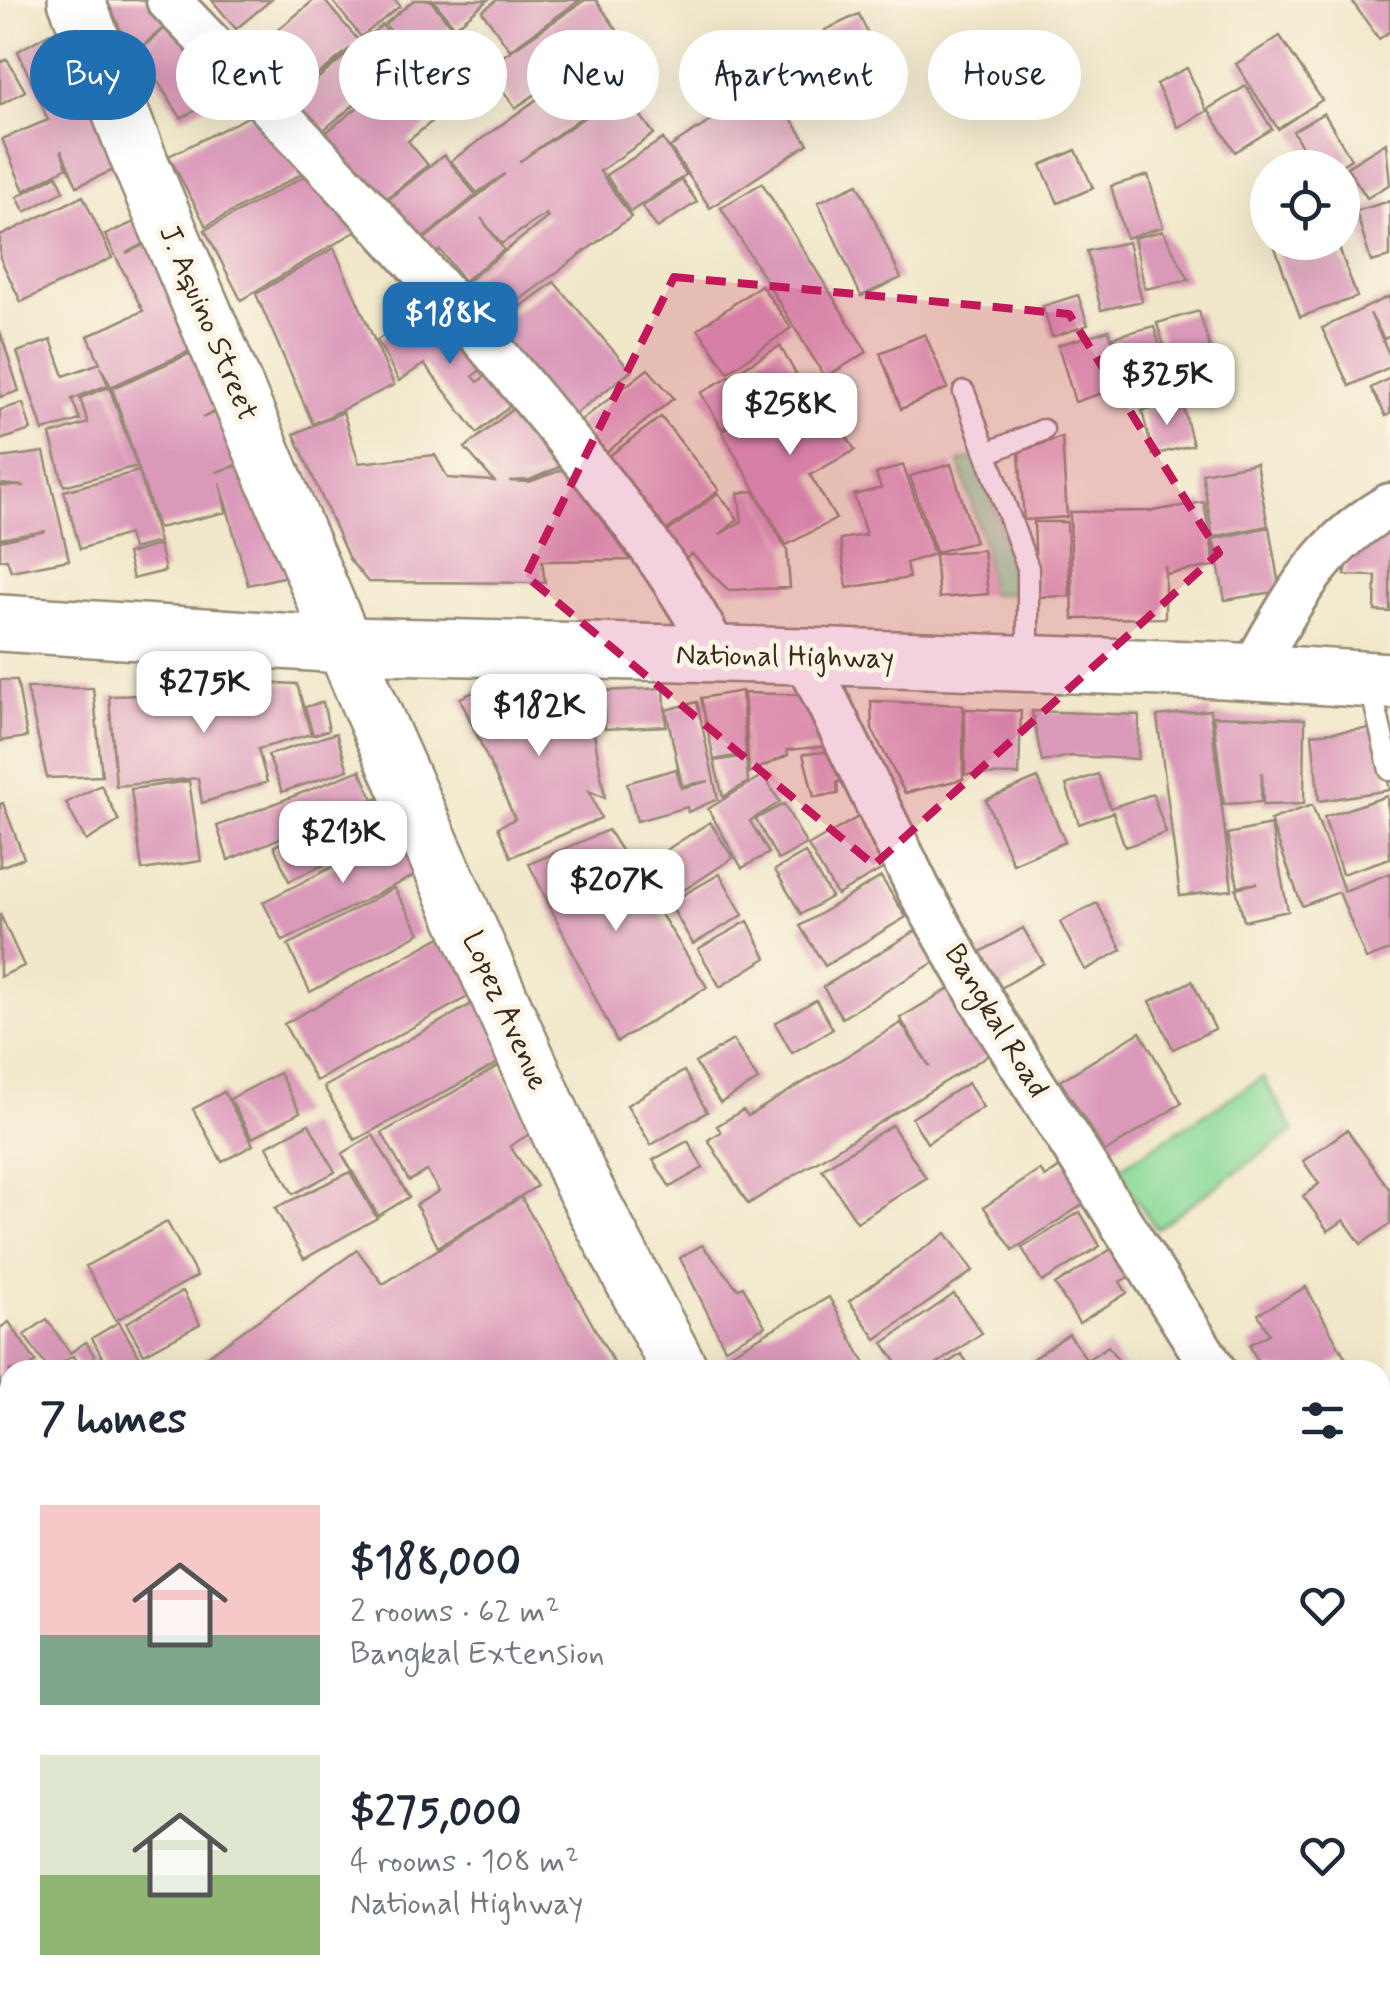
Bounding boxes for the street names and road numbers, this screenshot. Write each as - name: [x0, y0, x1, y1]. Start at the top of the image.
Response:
- street label: J. Aquino Street: [149, 219, 267, 427]
- street label: National Highway: [675, 636, 895, 678]
- street label: Lopez Avenue: [453, 925, 557, 1097]
- street label: Bangkal Road: [933, 937, 1057, 1106]

